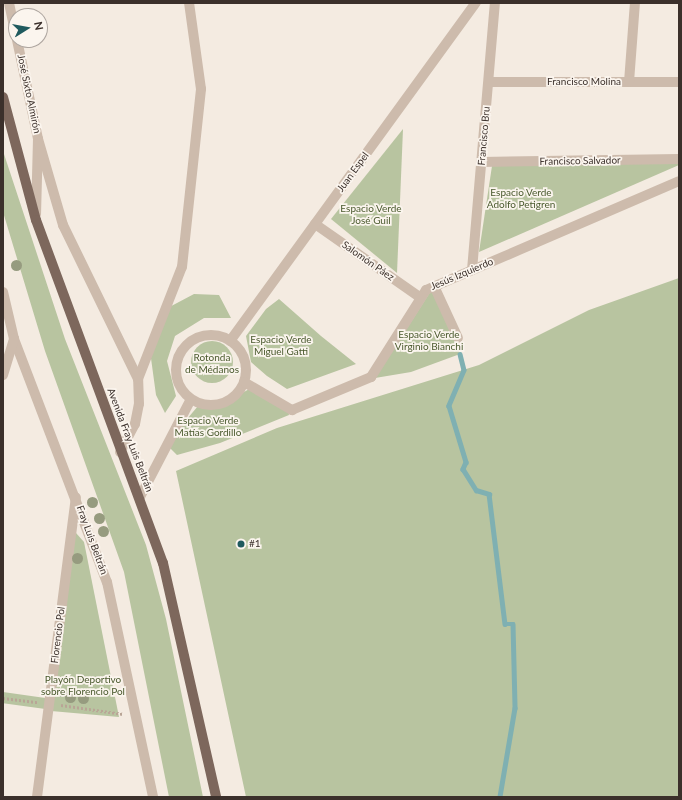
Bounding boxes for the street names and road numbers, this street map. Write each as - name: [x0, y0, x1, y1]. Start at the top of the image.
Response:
- street label: José Sixto Almirón: [15, 53, 43, 135]
- street label: Francisco Molina: [547, 76, 621, 88]
- street label: Francisco Bru: [475, 106, 493, 166]
- street label: Juan Espel: [335, 150, 371, 194]
- street label: Francisco Salvador: [539, 154, 621, 168]
- street label: Salomón Páez: [340, 239, 396, 283]
- street label: Jesús Izquierdo: [429, 255, 495, 293]
- street label: Avenida Fray Luis Beltrán: [105, 386, 155, 494]
- street label: Fray Luis Beltrán: [74, 504, 110, 576]
- street label: Florencio Pol: [49, 606, 67, 664]

